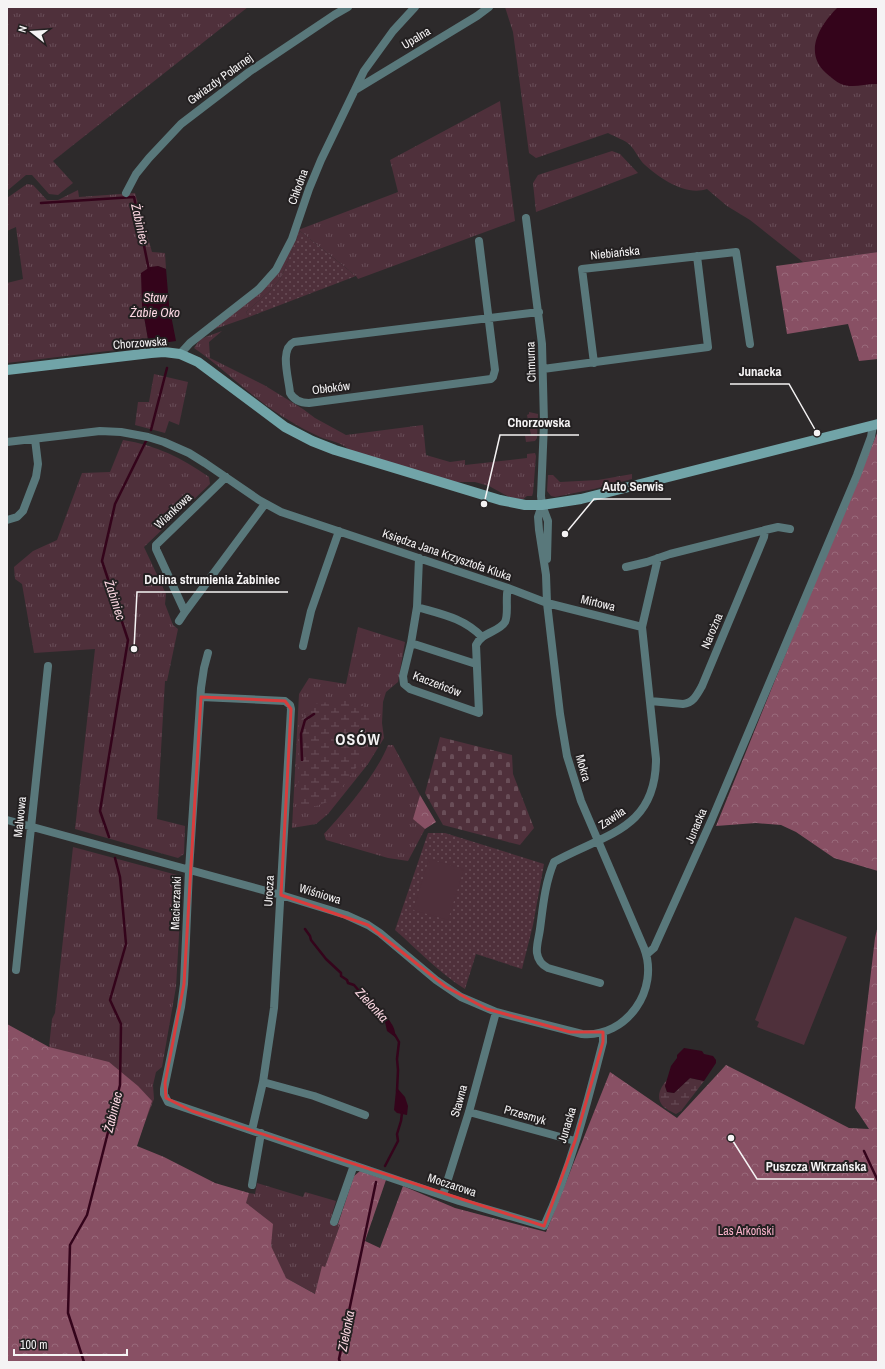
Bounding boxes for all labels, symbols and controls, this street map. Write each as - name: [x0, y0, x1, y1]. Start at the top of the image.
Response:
- north arrow: [12, 12, 52, 52]
- street label: Upalna: [399, 23, 434, 53]
- text: N: [15, 24, 30, 34]
- street label: Gwiazdy Polarnej: [184, 50, 256, 108]
- street label: Chłodna: [284, 167, 312, 207]
- water label: Żabiniec: [127, 201, 153, 247]
- street label: Niebiańska: [589, 242, 641, 264]
- water label: Staw Żabie Oko: [129, 289, 180, 321]
- street label: Chorzowska: [112, 333, 168, 353]
- street label: Chmurna: [522, 341, 540, 383]
- callout: Junacka: [730, 359, 789, 384]
- text: Junacka: [739, 363, 781, 380]
- street label: Obłoków: [311, 378, 352, 398]
- callout: Chorzowska: [500, 410, 579, 435]
- text: Chorzowska: [508, 414, 570, 431]
- callout: Auto Serwis: [594, 474, 671, 499]
- text: Auto Serwis: [602, 478, 664, 495]
- street label: Wiankowa: [151, 489, 196, 533]
- street label: Księdza Jana Krzysztofa Kluka: [380, 525, 514, 585]
- callout: Dolina strumienia Żabiniec: [137, 567, 288, 592]
- text: Dolina strumienia Żabiniec: [144, 571, 280, 588]
- water label: Żabiniec: [100, 577, 130, 623]
- street label: Mirtowa: [579, 591, 617, 615]
- street label: Narożna: [697, 610, 727, 651]
- street label: Kaczeńców: [411, 668, 464, 701]
- district label: OSÓW: [335, 728, 381, 750]
- street label: Mokra: [572, 753, 595, 784]
- street label: Malwowa: [10, 795, 30, 838]
- street label: Zawiła: [596, 803, 629, 833]
- street label: Junacka: [681, 806, 711, 846]
- street label: Urocza: [260, 874, 278, 907]
- street label: Macierzanki: [167, 876, 185, 930]
- street label: Wiśniowa: [297, 880, 343, 908]
- water label: Zielonka: [351, 984, 392, 1026]
- street label: Stawna: [447, 1083, 471, 1119]
- water label: Żabiniec: [99, 1089, 126, 1135]
- street label: Przesmyk: [502, 1101, 548, 1129]
- street label: Junacka: [554, 1105, 580, 1145]
- callout: Puszcza Wkrzańska: [757, 1154, 874, 1179]
- text: Puszcza Wkrzańska: [766, 1158, 866, 1175]
- street label: Moczarowa: [426, 1170, 479, 1201]
- park label: Las Arkoński: [718, 1223, 774, 1239]
- water label: Zielonka: [334, 1309, 358, 1354]
- scale bar: [14, 1331, 127, 1357]
- text: 100 m: [20, 1337, 47, 1353]

